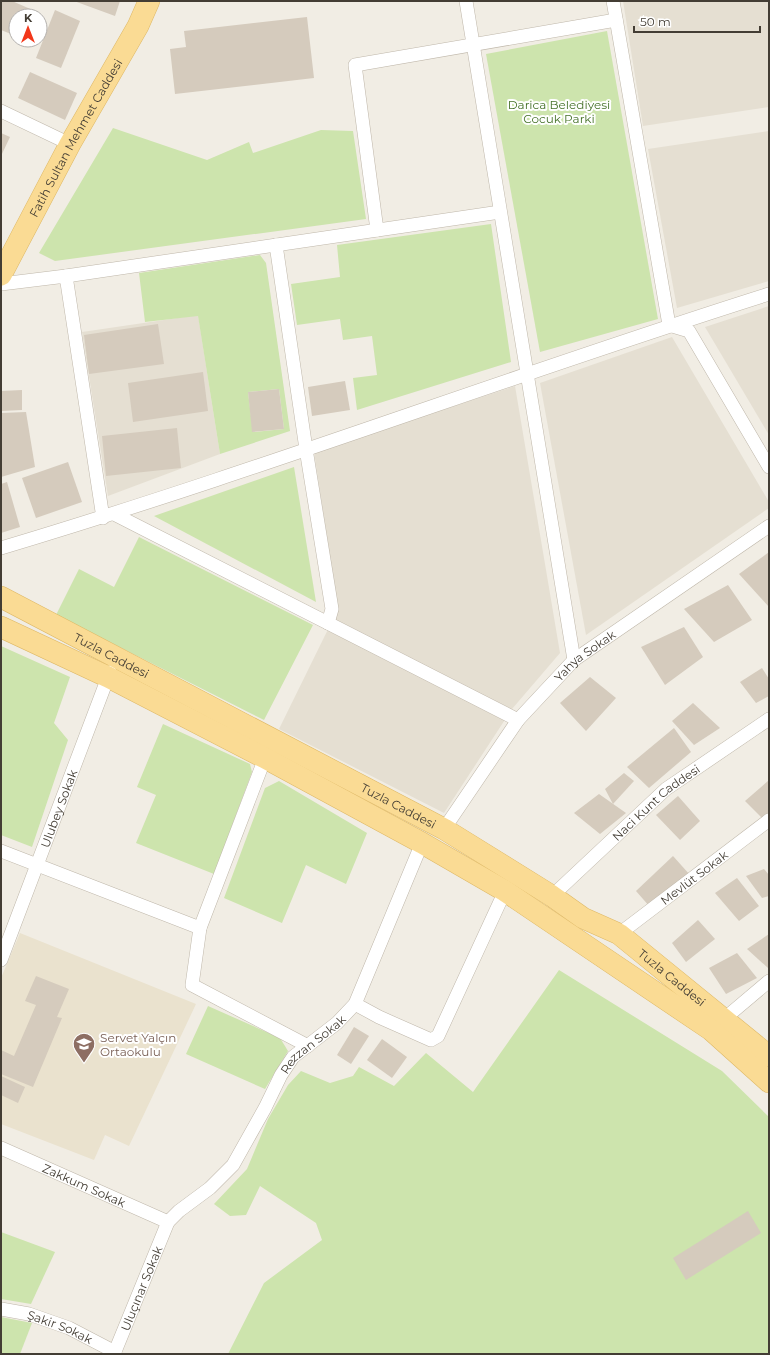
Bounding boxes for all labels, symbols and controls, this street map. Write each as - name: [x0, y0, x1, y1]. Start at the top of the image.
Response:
- north arrow: [8, 8, 48, 48]
- scale bar: [634, 8, 760, 34]
- text: K: [24, 11, 33, 25]
- text: 50 m: [640, 14, 671, 29]
- street label: Fatih Sultan Mehmet Caddesi: [25, 56, 125, 219]
- park label: Darica Belediyesi Cocuk Parki: [508, 97, 610, 126]
- street label: Yahya Sokak: [551, 626, 619, 684]
- street label: Tuzla Caddesi: [72, 629, 152, 681]
- street label: Naci Kunt Caddesi: [609, 761, 702, 844]
- street label: Ulubey Sokak: [37, 767, 80, 850]
- street label: Tuzla Caddesi: [359, 780, 439, 831]
- street label: Mevlüt Sokak: [657, 846, 731, 908]
- street label: Tuzla Caddesi: [635, 945, 709, 1009]
- street label: Rezzan Sokak: [277, 1011, 349, 1076]
- place label: Servet Yalçın Ortaokulu: [100, 1030, 176, 1059]
- school or university icon: Servet Yalçın Ortaokulu: [71, 1031, 97, 1064]
- street label: Zakkum Sokak: [40, 1160, 129, 1210]
- street label: Uluçınar Sokak: [117, 1243, 165, 1333]
- street label: Şakir Sokak: [26, 1307, 96, 1347]

